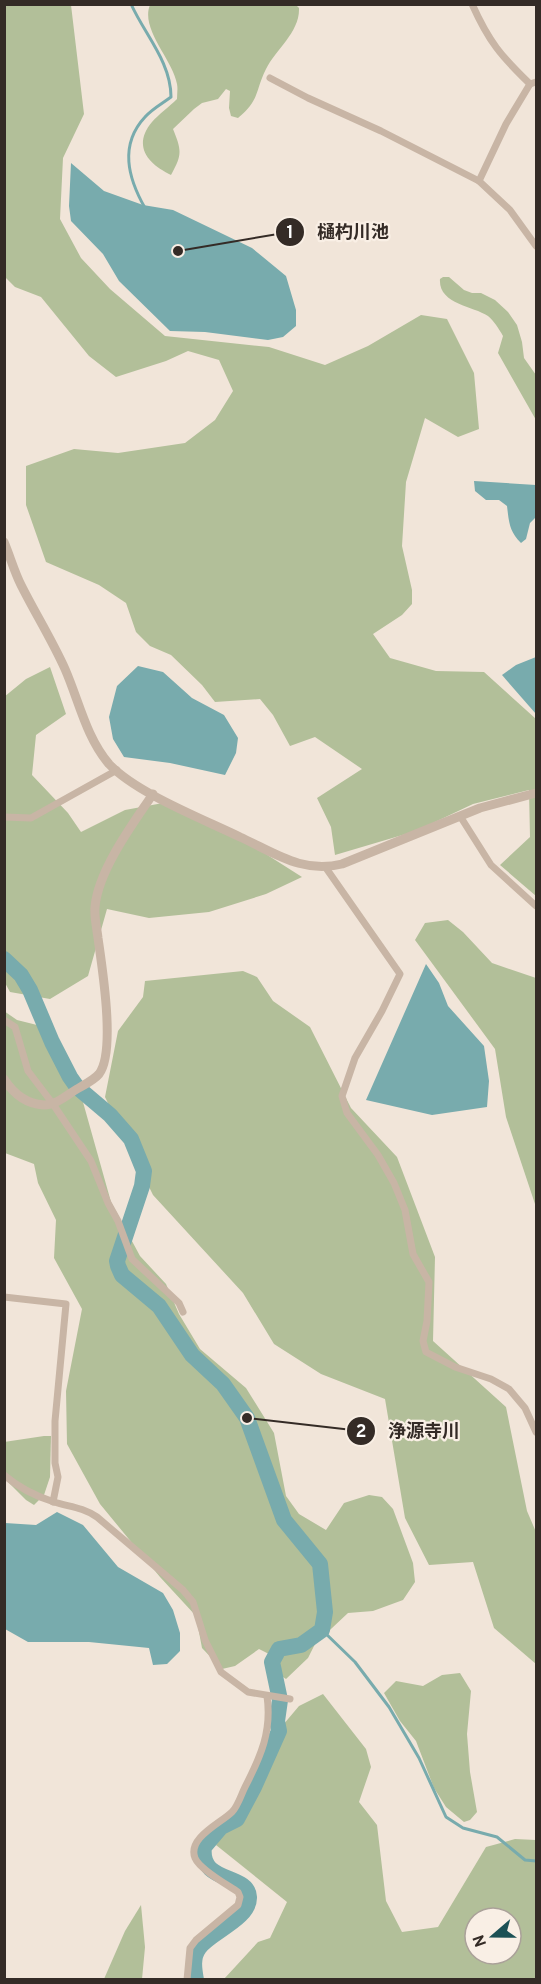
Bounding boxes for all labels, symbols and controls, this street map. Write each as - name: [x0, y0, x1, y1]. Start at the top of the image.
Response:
- callout: 樋杓川池: [275, 214, 401, 250]
- text: 1: [286, 222, 294, 245]
- text: 樋杓川池: [317, 222, 389, 245]
- callout: 浄源寺川: [346, 1413, 472, 1449]
- text: 2: [355, 1421, 367, 1444]
- text: 浄源寺川: [388, 1421, 460, 1444]
- north arrow: [463, 1906, 523, 1966]
- text: N: [469, 1932, 492, 1949]

